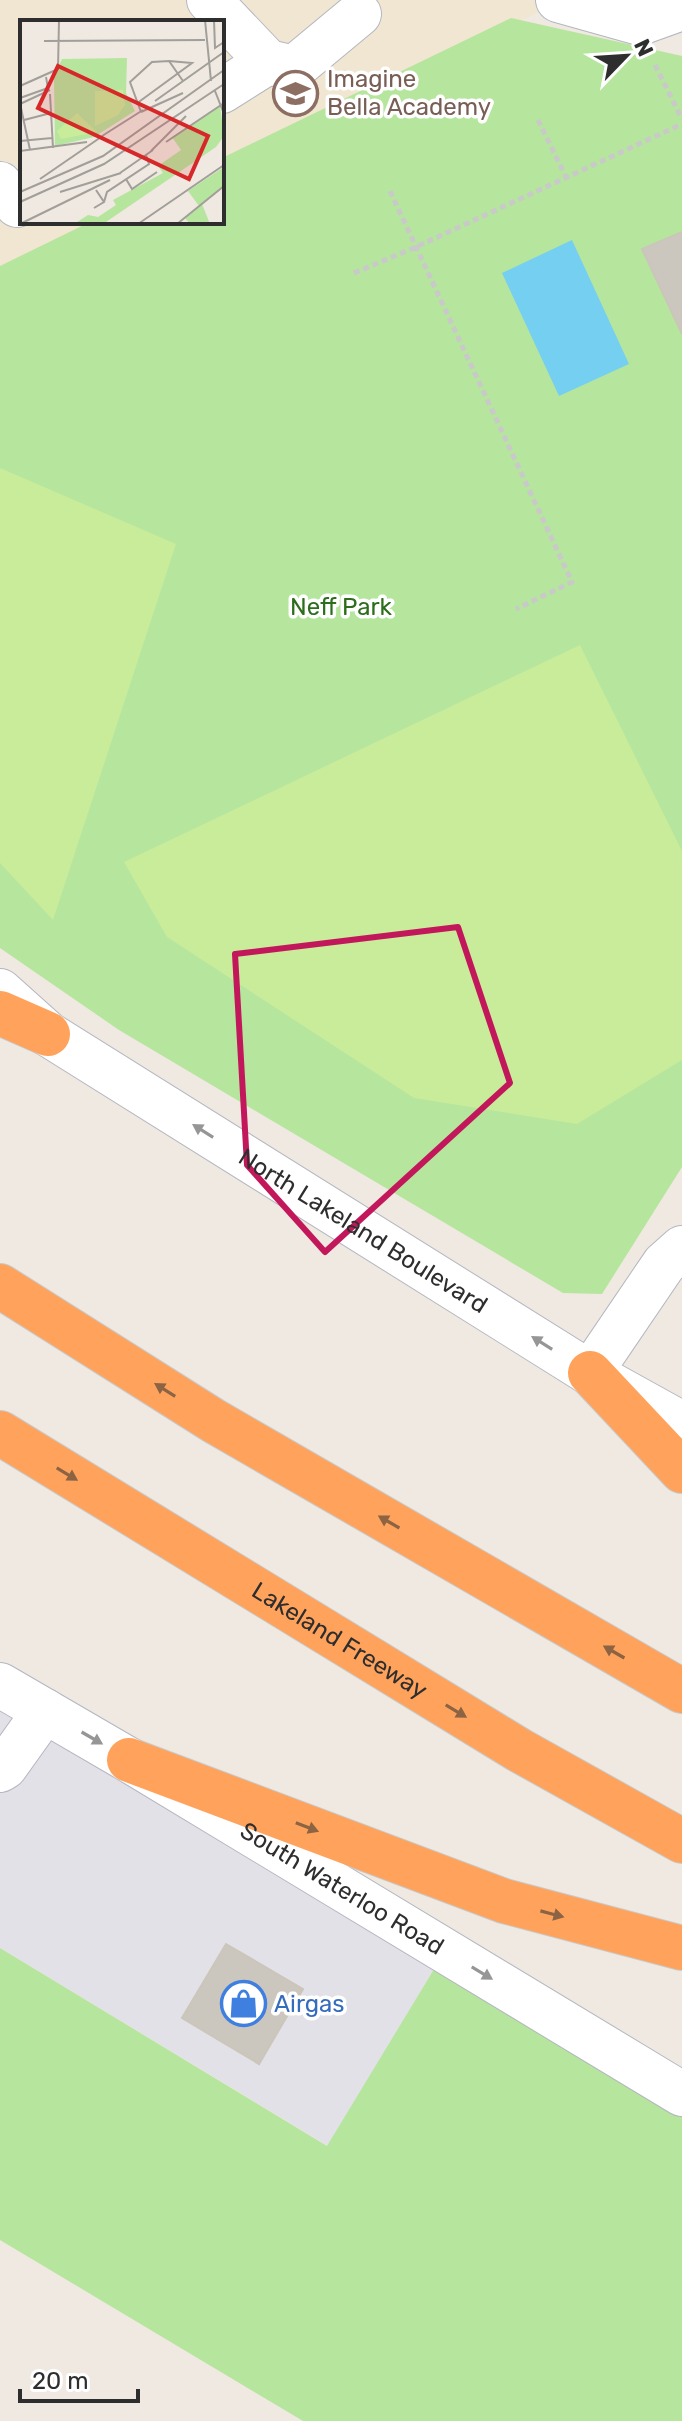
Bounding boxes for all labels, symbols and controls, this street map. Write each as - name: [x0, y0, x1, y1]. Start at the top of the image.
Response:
- north arrow: [586, 16, 666, 96]
- inset map: [20, 20, 224, 224]
- text: N: [628, 35, 659, 61]
- place label: Imagine Bella Academy: [327, 65, 491, 121]
- school or university icon: Imagine Bella Academy: [272, 69, 320, 117]
- park label: Neff Park: [290, 593, 393, 621]
- one-way arrow: [192, 1124, 214, 1138]
- street label: North Lakeland Boulevard: [234, 1143, 492, 1319]
- one-way arrow: [531, 1336, 553, 1350]
- one-way arrow: [154, 1383, 176, 1397]
- one-way arrow: [56, 1466, 78, 1480]
- one-way arrow: [378, 1515, 400, 1529]
- street label: Lakeland Freeway: [247, 1576, 432, 1705]
- one-way arrow: [603, 1645, 626, 1659]
- one-way arrow: [445, 1704, 467, 1718]
- one-way arrow: [81, 1731, 103, 1745]
- street label: South Waterloo Road: [235, 1816, 449, 1961]
- one-way arrow: [295, 1821, 319, 1834]
- one-way arrow: [540, 1908, 565, 1920]
- one-way arrow: [471, 1966, 493, 1980]
- shop icon: Airgas: [219, 1980, 267, 2028]
- place label: Airgas: [274, 1990, 345, 2018]
- scale bar: [20, 2353, 138, 2403]
- text: 20 m: [32, 2367, 89, 2395]

